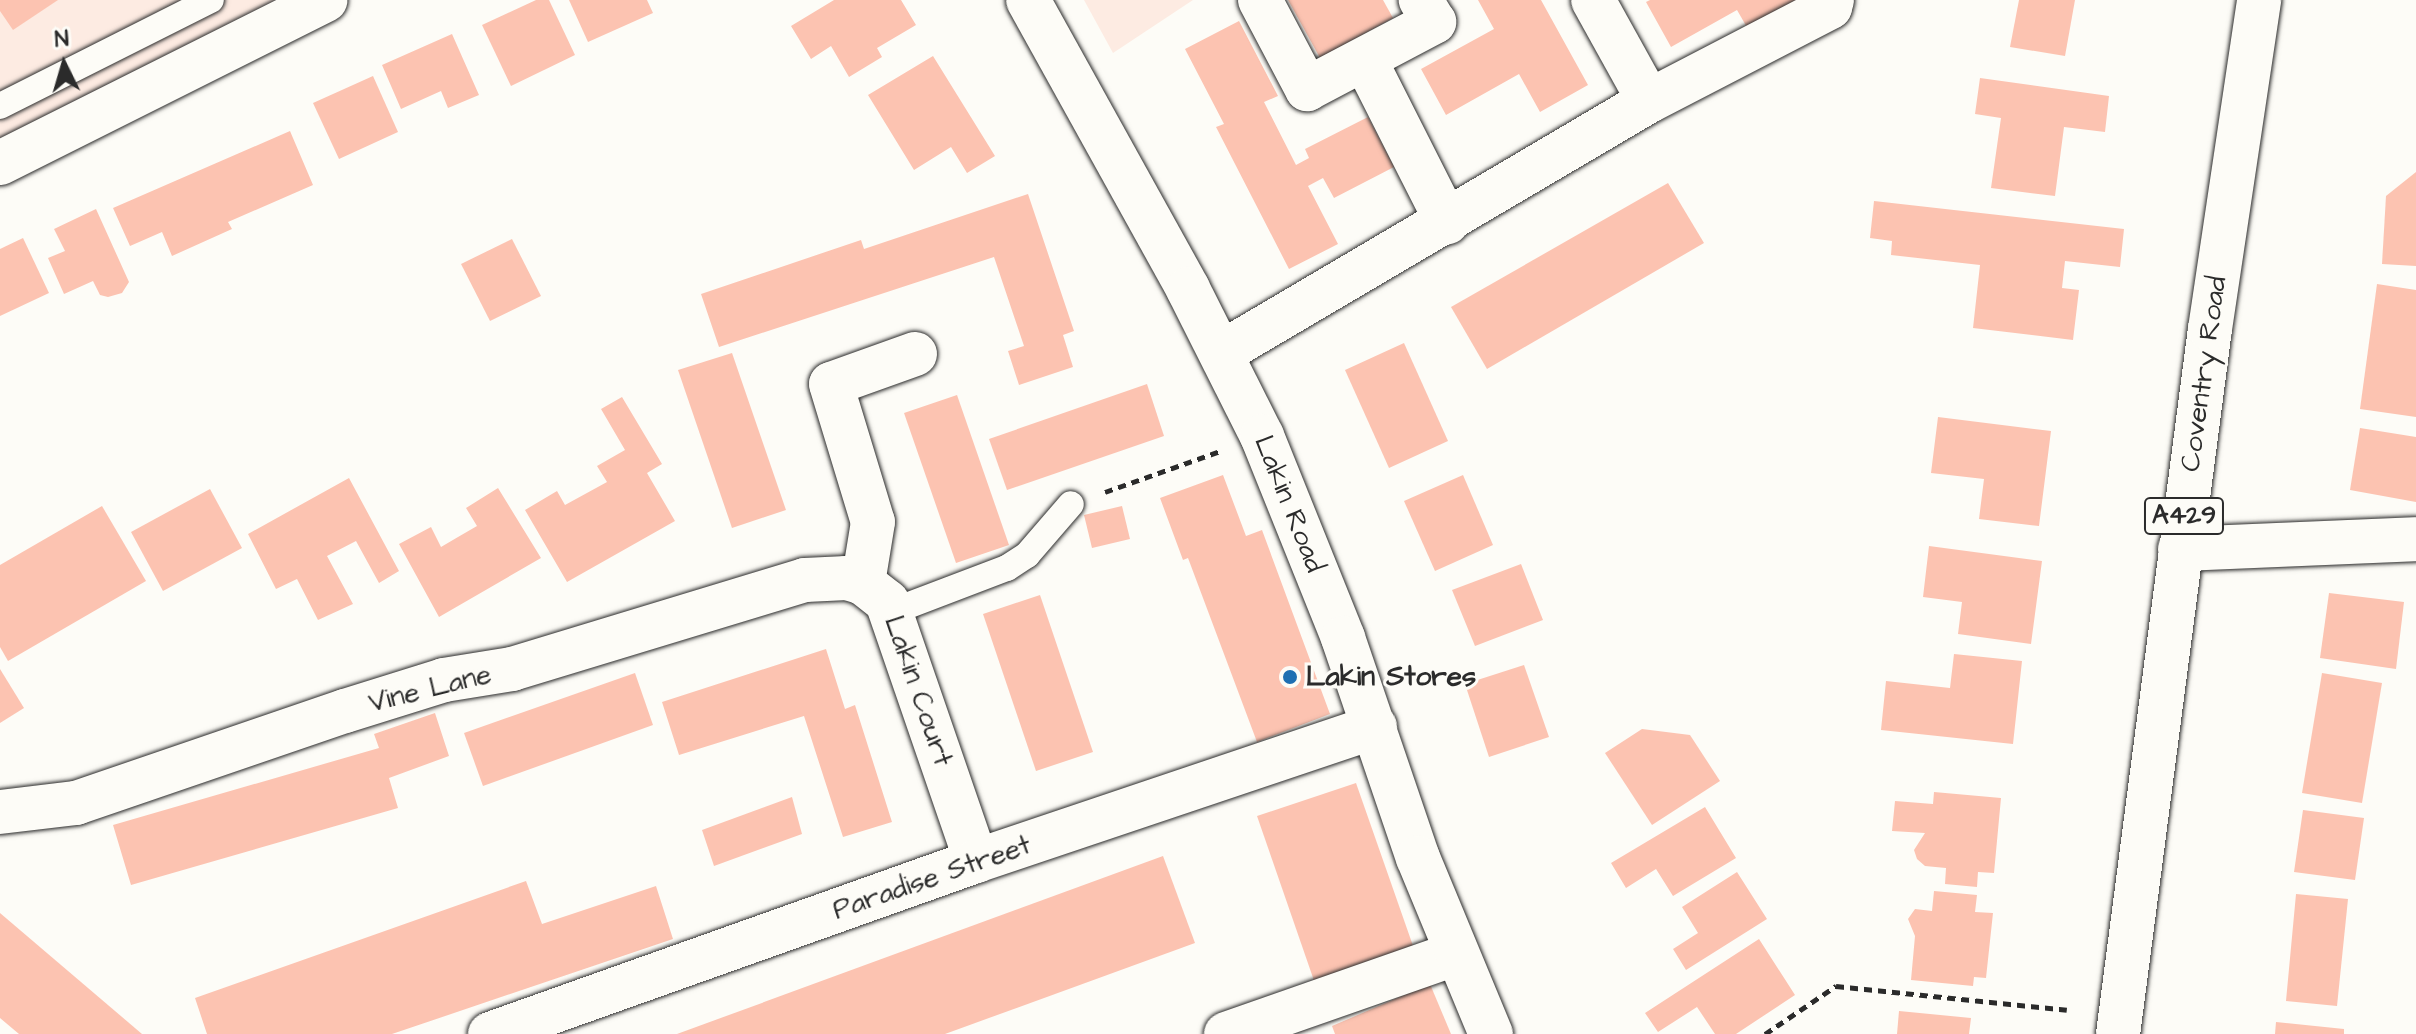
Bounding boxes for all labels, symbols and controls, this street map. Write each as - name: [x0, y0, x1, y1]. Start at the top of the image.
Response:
- north arrow: [24, 24, 104, 104]
- text: N: [54, 24, 70, 56]
- street label: Coventry Road: [2174, 274, 2234, 474]
- street label: Lakin Road: [1246, 431, 1332, 577]
- road number: A429: [2142, 494, 2226, 538]
- street label: Lakin Court: [877, 611, 959, 771]
- street label: Vine Lane: [365, 658, 495, 720]
- place label: Lakin Stores: [1306, 660, 1476, 694]
- marker: Lakin Stores: [1281, 668, 1299, 686]
- street label: Paradise Street: [829, 828, 1035, 928]

